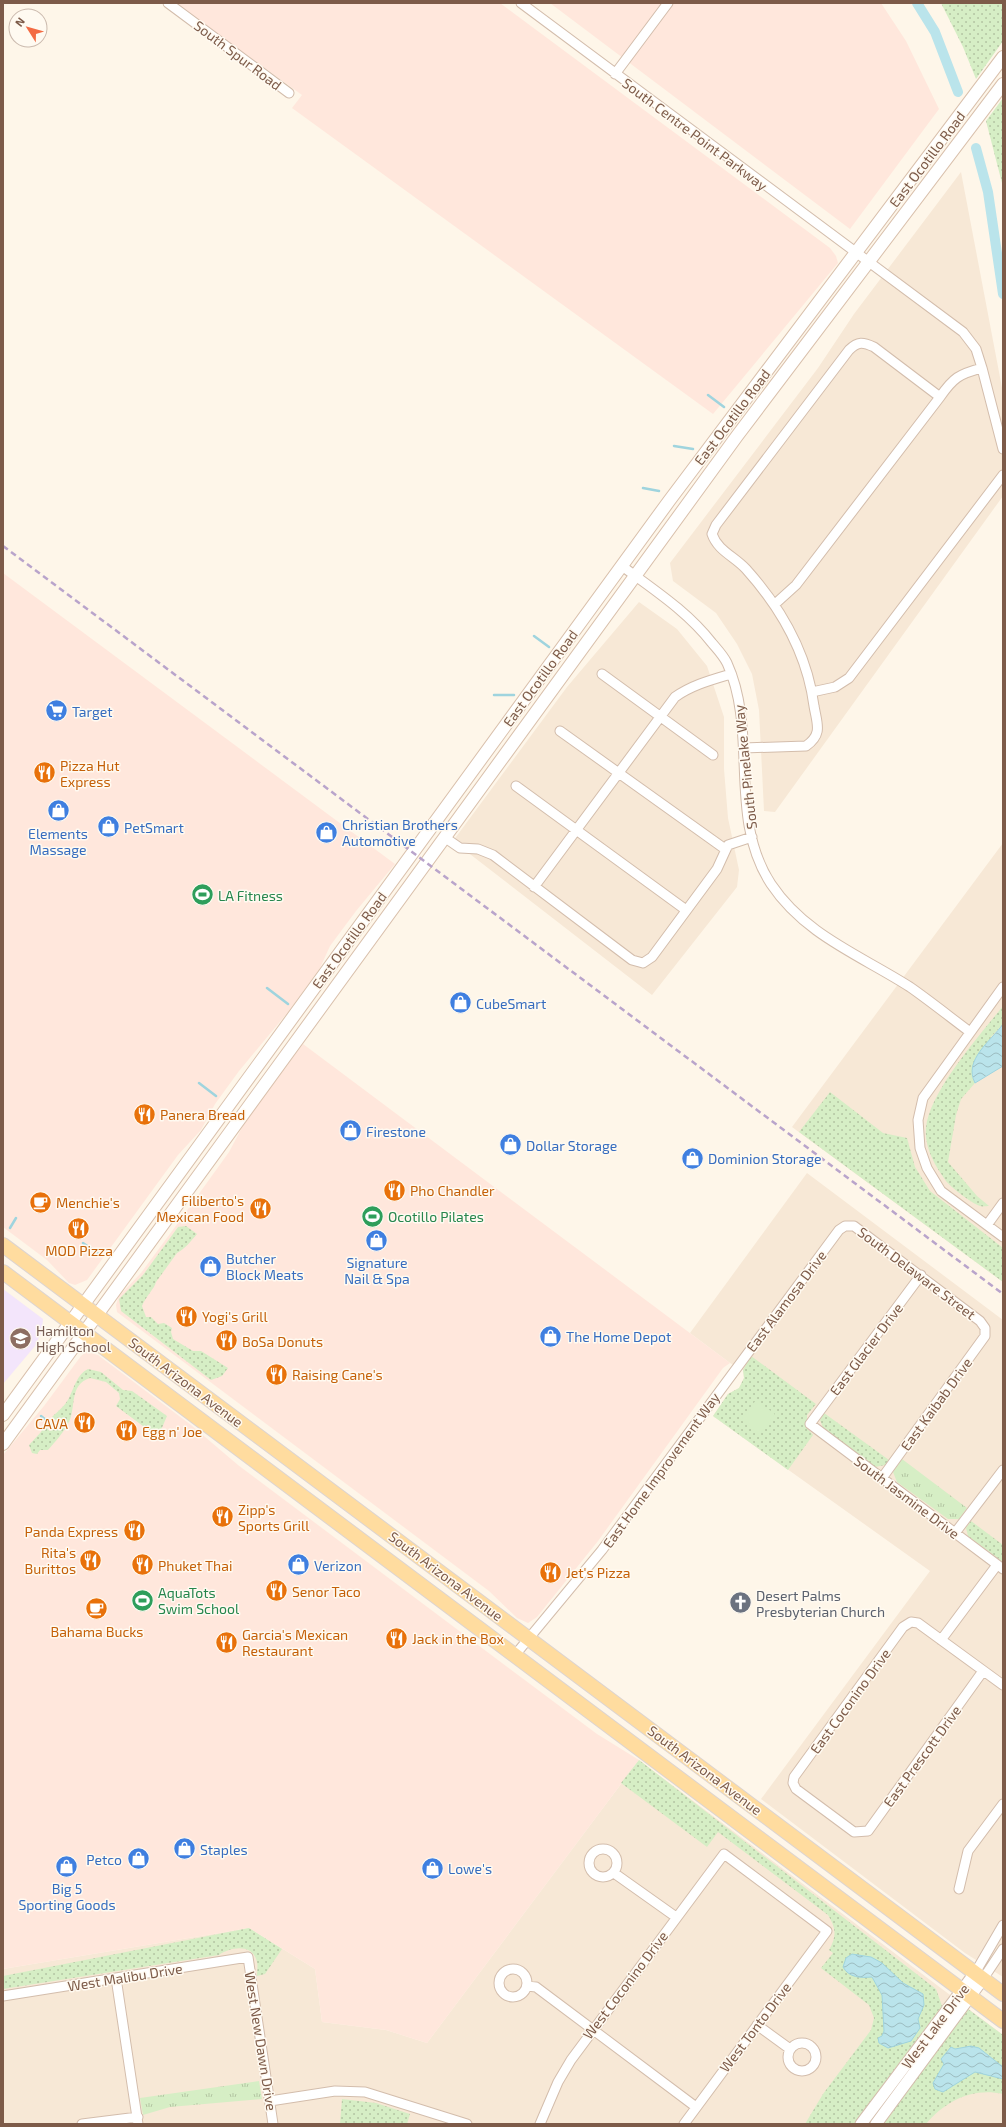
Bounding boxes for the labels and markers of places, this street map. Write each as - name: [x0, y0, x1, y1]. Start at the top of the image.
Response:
- supermarket icon: Target: [43, 698, 69, 724]
- place label: Target: [72, 703, 113, 720]
- place label: Pizza Hut Express: [60, 757, 120, 790]
- restaurant icon: Pizza Hut Express: [31, 760, 57, 786]
- shop icon: Elements Massage: [45, 798, 71, 824]
- shop icon: PetSmart: [96, 814, 122, 840]
- place label: Christian Brothers Automotive: [342, 816, 458, 849]
- place label: PetSmart: [124, 819, 184, 836]
- shop icon: Christian Brothers Automotive: [314, 819, 340, 845]
- place label: Elements Massage: [28, 825, 88, 858]
- sports icon: LA Fitness: [190, 882, 216, 908]
- place label: LA Fitness: [218, 887, 283, 904]
- shop icon: CubeSmart: [448, 990, 474, 1016]
- place label: CubeSmart: [476, 995, 546, 1012]
- restaurant icon: Panera Bread: [131, 1101, 157, 1127]
- place label: Panera Bread: [160, 1106, 245, 1123]
- shop icon: Firestone: [338, 1118, 364, 1144]
- place label: Firestone: [366, 1123, 426, 1140]
- shop icon: Dollar Storage: [498, 1132, 524, 1158]
- place label: Dollar Storage: [526, 1137, 617, 1154]
- shop icon: Dominion Storage: [680, 1145, 706, 1171]
- place label: Dominion Storage: [708, 1150, 821, 1167]
- restaurant icon: Pho Chandler: [381, 1177, 407, 1203]
- place label: Pho Chandler: [410, 1182, 495, 1199]
- cafe icon: Menchie's: [27, 1189, 53, 1215]
- place label: Filiberto's Mexican Food: [156, 1192, 244, 1225]
- place label: Menchie's: [56, 1194, 120, 1211]
- restaurant icon: Filiberto's Mexican Food: [247, 1195, 273, 1221]
- sports icon: Ocotillo Pilates: [359, 1203, 385, 1229]
- place label: Ocotillo Pilates: [388, 1208, 484, 1225]
- restaurant icon: MOD Pizza: [66, 1215, 92, 1241]
- shop icon: Signature Nail & Spa: [364, 1227, 390, 1253]
- place label: MOD Pizza: [45, 1242, 113, 1259]
- place label: Butcher Block Meats: [226, 1250, 304, 1283]
- shop icon: Butcher Block Meats: [197, 1253, 223, 1279]
- place label: Signature Nail & Spa: [344, 1254, 410, 1287]
- restaurant icon: Yogi's Grill: [174, 1303, 200, 1329]
- place label: Yogi's Grill: [202, 1308, 268, 1325]
- place label: Hamilton High School: [36, 1322, 112, 1355]
- shop icon: The Home Depot: [537, 1323, 563, 1349]
- school or university icon: Hamilton High School: [8, 1325, 34, 1351]
- restaurant icon: BoSa Donuts: [214, 1328, 240, 1354]
- place label: The Home Depot: [566, 1328, 671, 1345]
- place label: BoSa Donuts: [242, 1333, 323, 1350]
- restaurant icon: Raising Cane's: [264, 1361, 290, 1387]
- place label: Raising Cane's: [292, 1366, 383, 1383]
- restaurant icon: CAVA: [71, 1410, 97, 1436]
- place label: CAVA: [35, 1415, 68, 1432]
- restaurant icon: Egg n' Joe: [114, 1418, 140, 1444]
- place label: Egg n' Joe: [142, 1423, 202, 1440]
- place label: Zipp's Sports Grill: [238, 1501, 310, 1534]
- restaurant icon: Zipp's Sports Grill: [209, 1504, 235, 1530]
- restaurant icon: Panda Express: [121, 1518, 147, 1544]
- place label: Panda Express: [25, 1523, 118, 1540]
- place label: Rita's Burittos: [25, 1544, 76, 1577]
- restaurant icon: Rita's Burittos: [78, 1547, 104, 1573]
- restaurant icon: Phuket Thai: [129, 1552, 155, 1578]
- shop icon: Verizon: [285, 1552, 311, 1578]
- place label: Phuket Thai: [158, 1557, 232, 1574]
- place label: Verizon: [314, 1557, 362, 1574]
- restaurant icon: Jet's Pizza: [537, 1559, 563, 1585]
- place label: Jet's Pizza: [566, 1564, 630, 1581]
- restaurant icon: Senor Taco: [264, 1578, 290, 1604]
- place label: Senor Taco: [292, 1583, 361, 1600]
- place label: AquaTots Swim School: [158, 1584, 240, 1617]
- sports icon: AquaTots Swim School: [130, 1587, 156, 1613]
- place label: Desert Palms Presbyterian Church: [756, 1587, 885, 1620]
- church icon: Desert Palms Presbyterian Church: [728, 1590, 754, 1616]
- cafe icon: Bahama Bucks: [84, 1596, 110, 1622]
- place label: Bahama Bucks: [50, 1623, 144, 1640]
- restaurant icon: Jack in the Box: [383, 1625, 409, 1651]
- place label: Garcia's Mexican Restaurant: [242, 1626, 348, 1659]
- restaurant icon: Garcia's Mexican Restaurant: [213, 1629, 239, 1655]
- place label: Jack in the Box: [412, 1630, 504, 1647]
- shop icon: Staples: [171, 1836, 197, 1862]
- place label: Staples: [200, 1841, 248, 1858]
- shop icon: Petco: [125, 1846, 151, 1872]
- place label: Petco: [86, 1851, 122, 1868]
- shop icon: Big 5 Sporting Goods: [54, 1853, 80, 1879]
- shop icon: Lowe's: [420, 1855, 446, 1881]
- place label: Lowe's: [448, 1860, 492, 1877]
- place label: Big 5 Sporting Goods: [18, 1880, 116, 1913]

